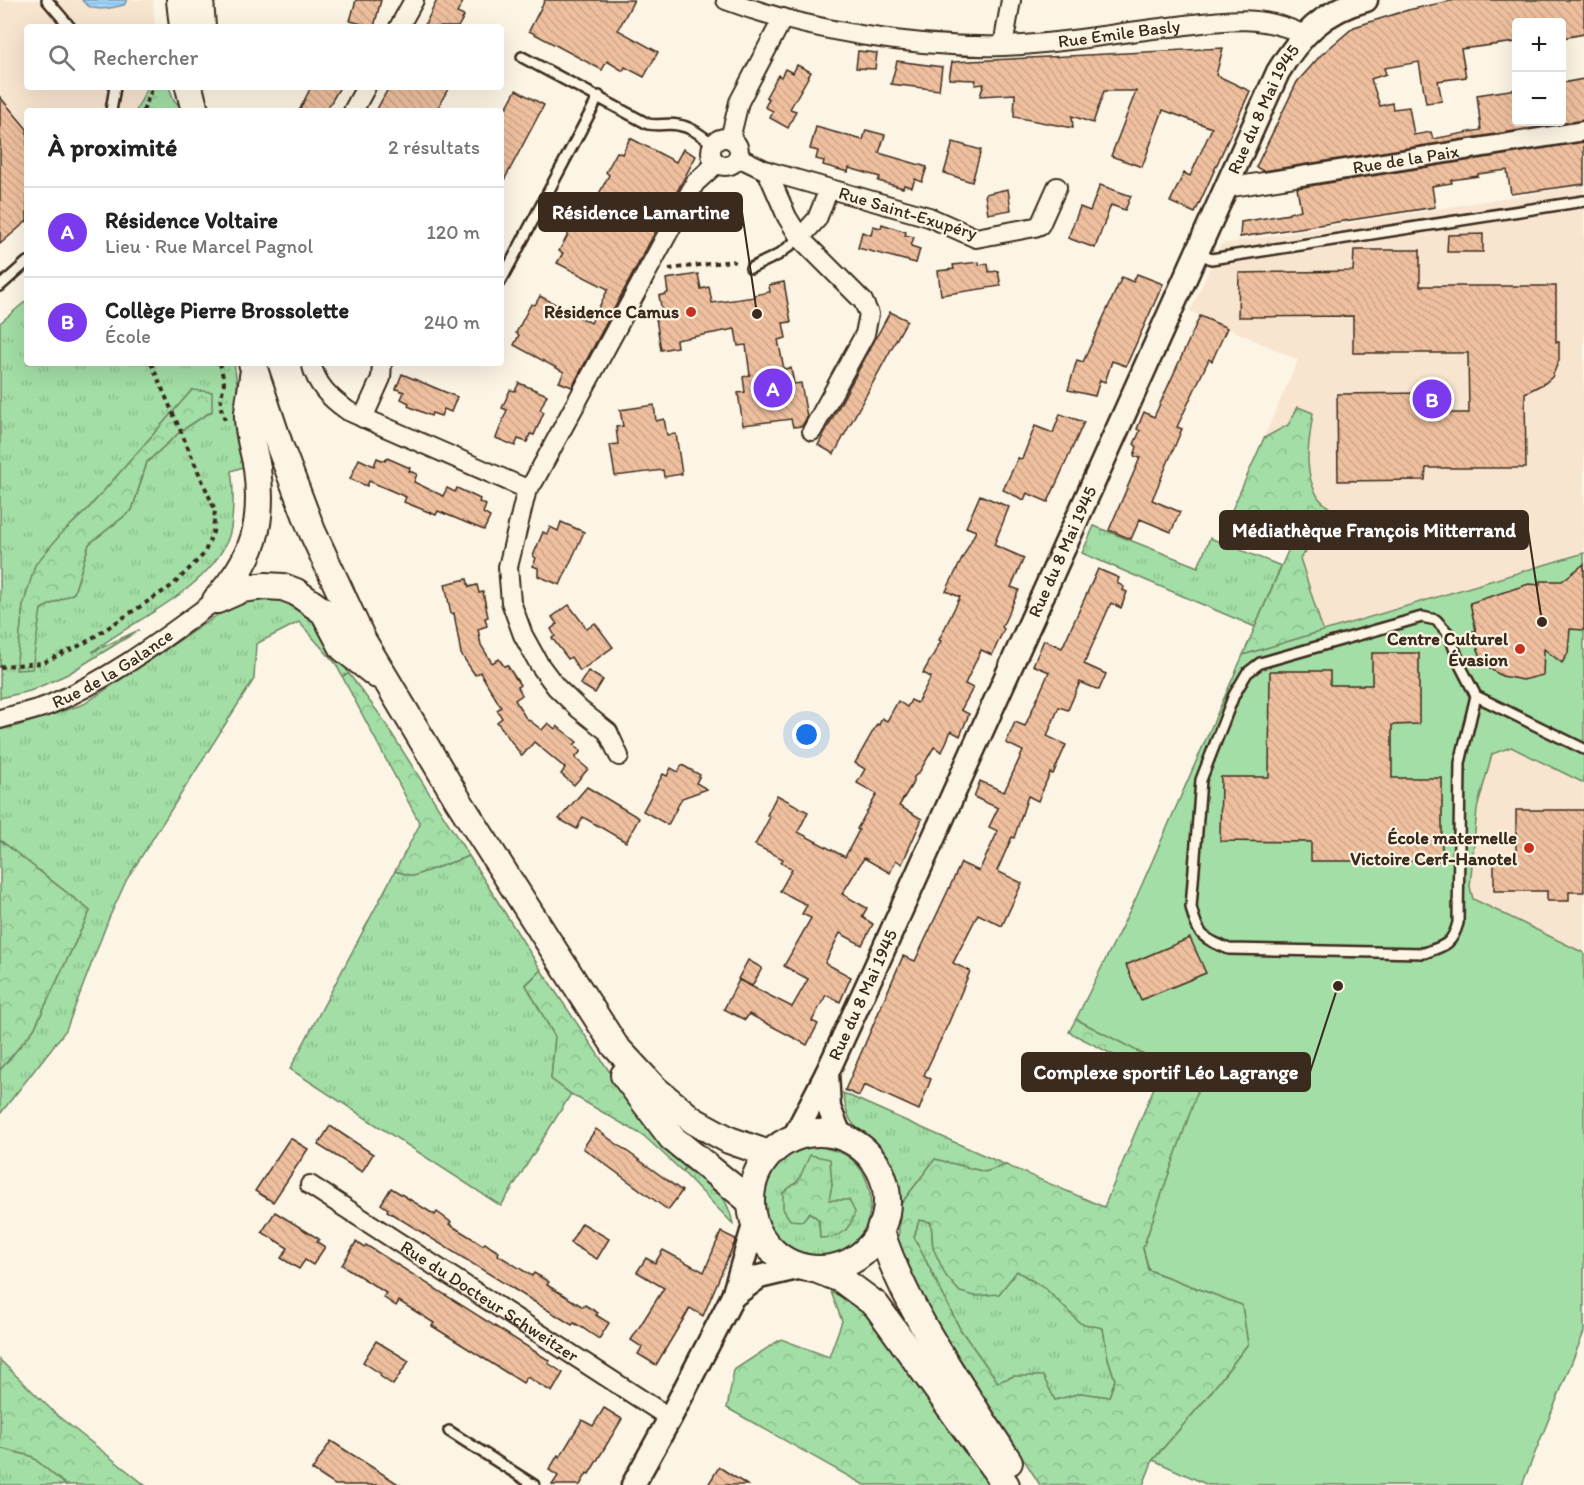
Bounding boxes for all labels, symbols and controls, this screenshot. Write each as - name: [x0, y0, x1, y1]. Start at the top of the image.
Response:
- street label: Rue Émile Basly: [1057, 15, 1182, 53]
- map controls: [1512, 18, 1566, 126]
- button: +: [1512, 18, 1566, 72]
- search box: [24, 24, 504, 90]
- street label: Rue du 8 Mai 1945: [1223, 40, 1304, 178]
- icon: search: [45, 41, 78, 74]
- text: Rechercher: [93, 44, 198, 71]
- button: −: [1512, 72, 1566, 126]
- text: À proximité: [48, 131, 177, 163]
- text: 2 résultats: [388, 135, 480, 159]
- street label: Rue de la Paix: [1351, 140, 1461, 179]
- street label: Rue Saint-Exupéry: [836, 181, 980, 245]
- callout: Résidence Lamartine: [539, 193, 742, 231]
- text: Résidence Lamartine: [552, 200, 730, 224]
- text: Résidence Voltaire: [105, 207, 278, 234]
- text: A: [61, 220, 74, 244]
- text: 120 m: [427, 220, 480, 244]
- text: Lieu · Rue Marcel Pagnol: [105, 234, 313, 258]
- text: Collège Pierre Brossolette: [105, 297, 349, 324]
- place label: Résidence Camus: [544, 301, 679, 323]
- marker: Résidence Camus: [684, 305, 698, 319]
- text: B: [61, 310, 74, 334]
- text: 240 m: [424, 310, 480, 334]
- text: École: [105, 324, 151, 348]
- pin: A: [754, 366, 792, 410]
- pin: B: [1412, 376, 1452, 422]
- street label: Rue du 8 Mai 1945: [1023, 483, 1101, 621]
- callout: Médiathèque François Mitterrand: [1220, 511, 1528, 549]
- text: Médiathèque François Mitterrand: [1232, 518, 1516, 543]
- street label: Rue de la Galance: [49, 624, 177, 713]
- place label: Centre Culturel Évasion: [1387, 628, 1509, 671]
- marker: Centre Culturel Évasion: [1513, 642, 1527, 656]
- your location: [792, 720, 821, 749]
- place label: École maternelle Victoire Cerf-Hanotel: [1350, 827, 1518, 870]
- marker: École maternelle Victoire Cerf-Hanotel: [1522, 841, 1536, 855]
- street label: Rue du 8 Mai 1945: [823, 926, 902, 1064]
- callout: Complexe sportif Léo Lagrange: [1022, 1053, 1310, 1091]
- text: Complexe sportif Léo Lagrange: [1033, 1060, 1299, 1085]
- street label: Rue du Docteur Schweitzer: [396, 1236, 584, 1367]

